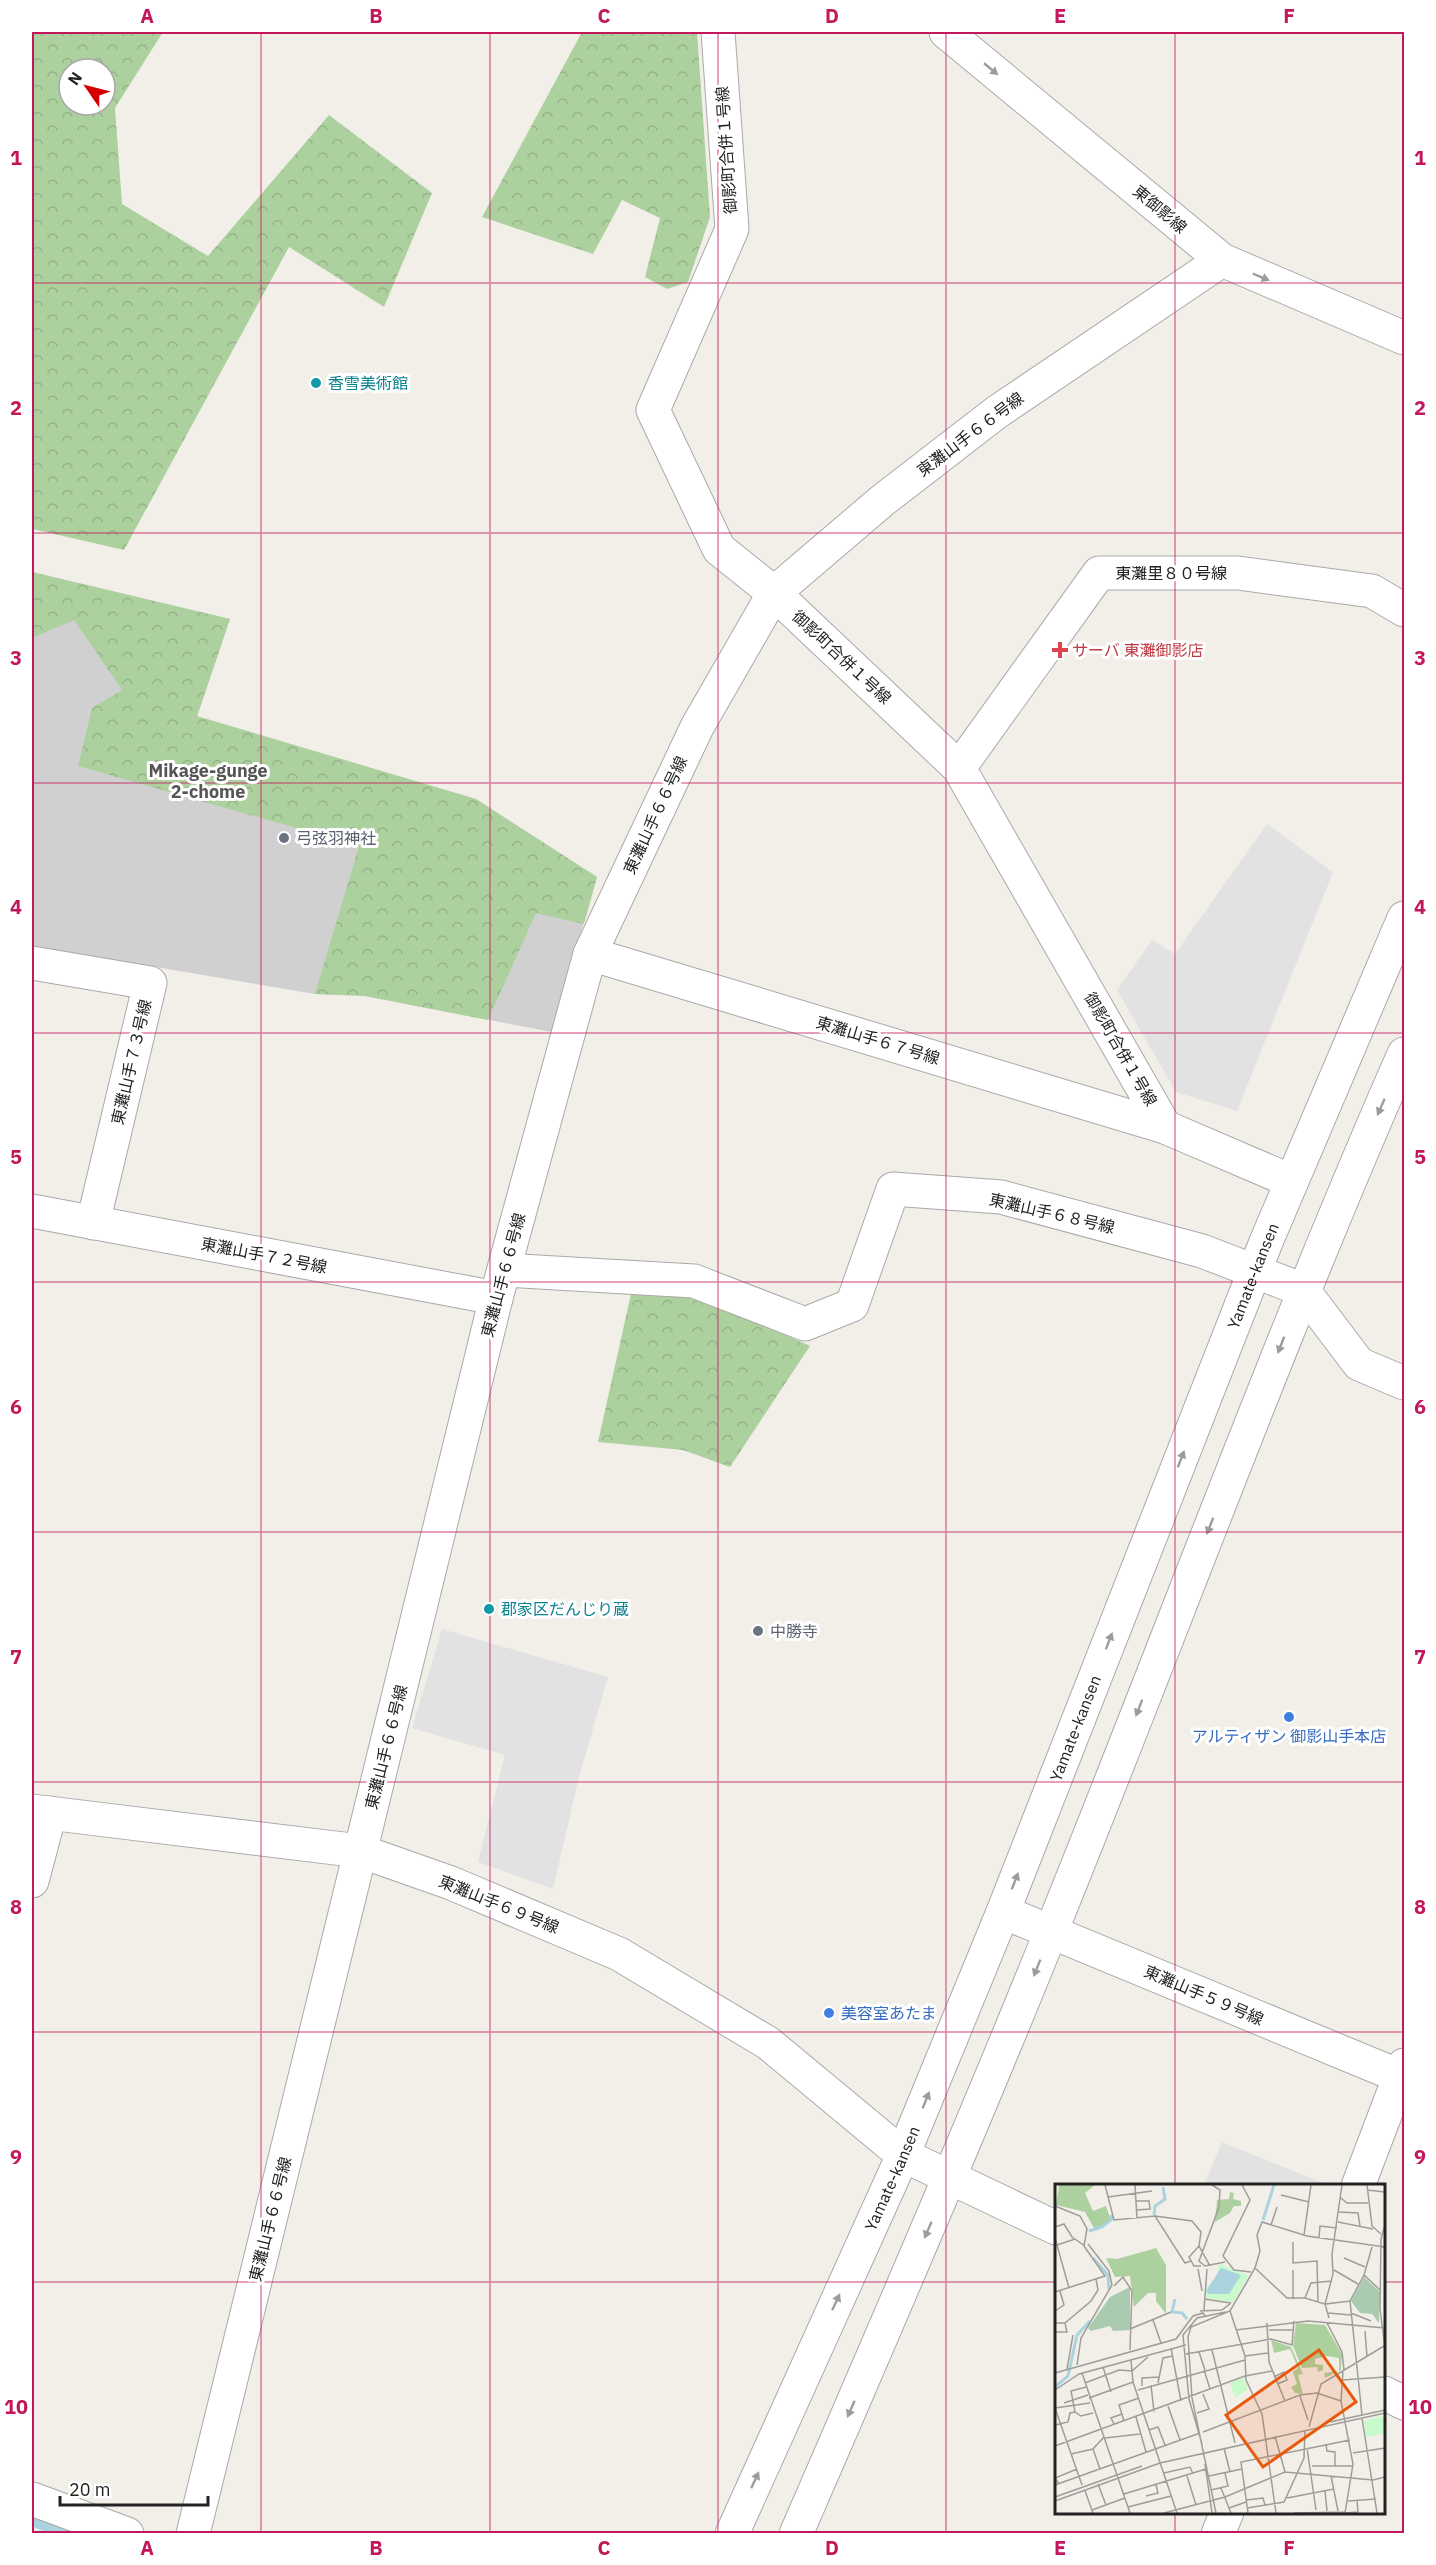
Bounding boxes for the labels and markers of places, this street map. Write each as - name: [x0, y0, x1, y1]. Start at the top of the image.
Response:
- place label: 香雪美術館: [328, 373, 408, 393]
- marker: 香雪美術館: [309, 376, 323, 390]
- place label: サーバ 東灘御影店: [1072, 640, 1204, 660]
- marker: サーバ 東灘御影店: [1053, 643, 1067, 657]
- place label: 弓弦羽神社: [296, 828, 376, 848]
- marker: 弓弦羽神社: [277, 831, 291, 845]
- place label: 郡家区だんじり蔵: [501, 1599, 629, 1619]
- marker: 郡家区だんじり蔵: [482, 1602, 496, 1616]
- place label: 中勝寺: [770, 1621, 818, 1641]
- marker: 中勝寺: [751, 1624, 765, 1638]
- marker: アルティザン 御影山手本店: [1282, 1710, 1296, 1724]
- place label: アルティザン 御影山手本店: [1192, 1726, 1386, 1746]
- place label: 美容室あたま: [841, 2003, 937, 2023]
- marker: 美容室あたま: [822, 2006, 836, 2020]

